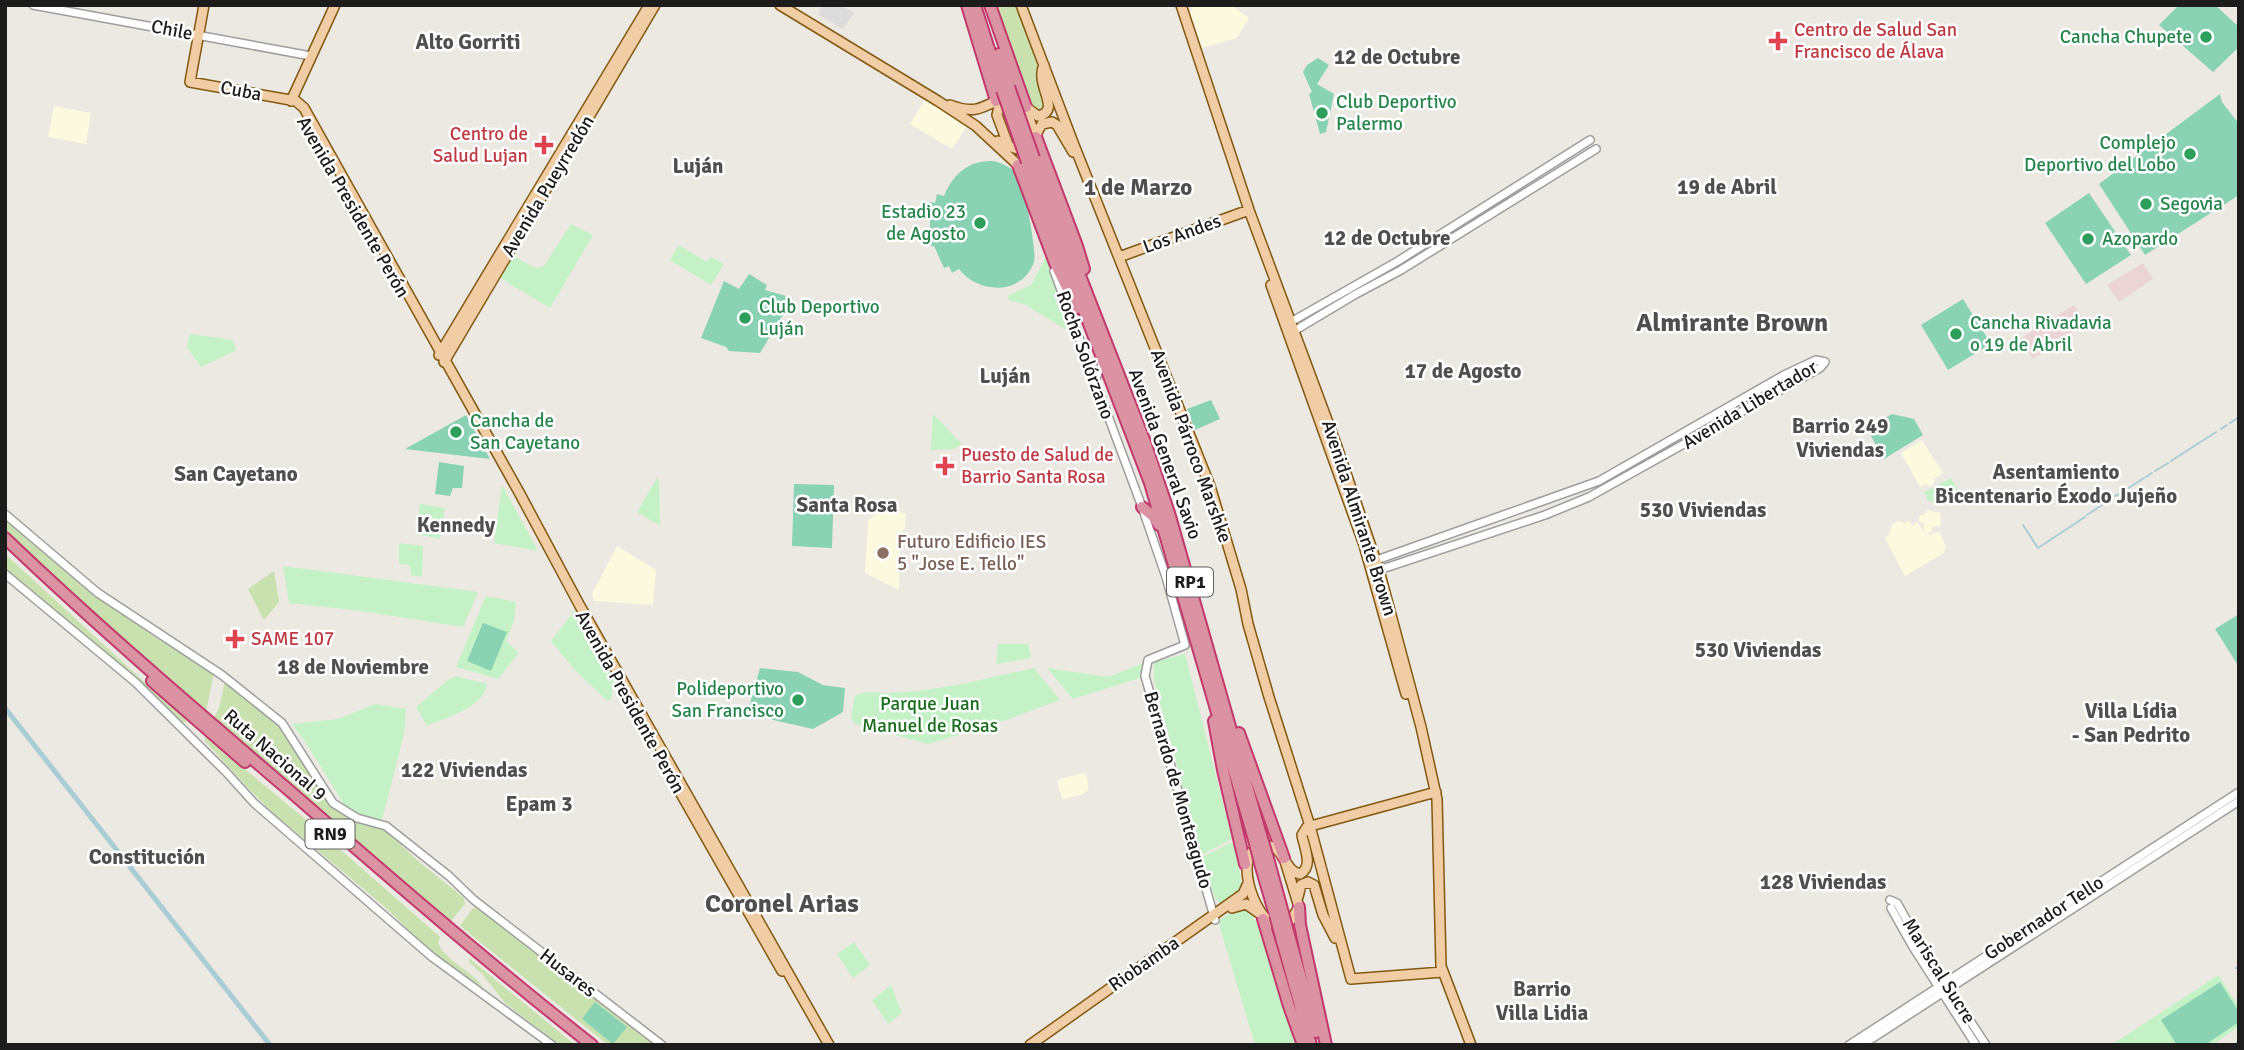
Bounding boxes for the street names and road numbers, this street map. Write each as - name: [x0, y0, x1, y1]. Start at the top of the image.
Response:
- street label: Chile: [149, 14, 195, 46]
- street label: Cuba: [218, 75, 264, 107]
- street label: Avenida Pueyrredón: [496, 111, 600, 261]
- street label: Avenida Presidente Perón: [291, 112, 415, 302]
- street label: Los Andes: [1140, 209, 1224, 259]
- street label: Rocha Solórzano: [1051, 287, 1119, 423]
- street label: Avenida Párroco Marshke: [1145, 346, 1237, 546]
- street label: Avenida Libertador: [1678, 355, 1822, 455]
- street label: Avenida General Savio: [1123, 365, 1207, 543]
- street label: Avenida Almirante Brown: [1316, 417, 1402, 619]
- road number: RP1: [1167, 568, 1213, 596]
- street label: Avenida Presidente Perón: [570, 606, 690, 798]
- street label: Bernardo de Monteagudo: [1138, 689, 1218, 892]
- street label: Ruta Nacional 9: [219, 704, 331, 806]
- road number: RN9: [306, 820, 354, 848]
- street label: Gobernador Tello: [1980, 870, 2108, 966]
- street label: Mariscal Sucre: [1897, 914, 1981, 1028]
- street label: Riobamba: [1104, 931, 1184, 997]
- street label: Husares: [535, 943, 601, 1003]

